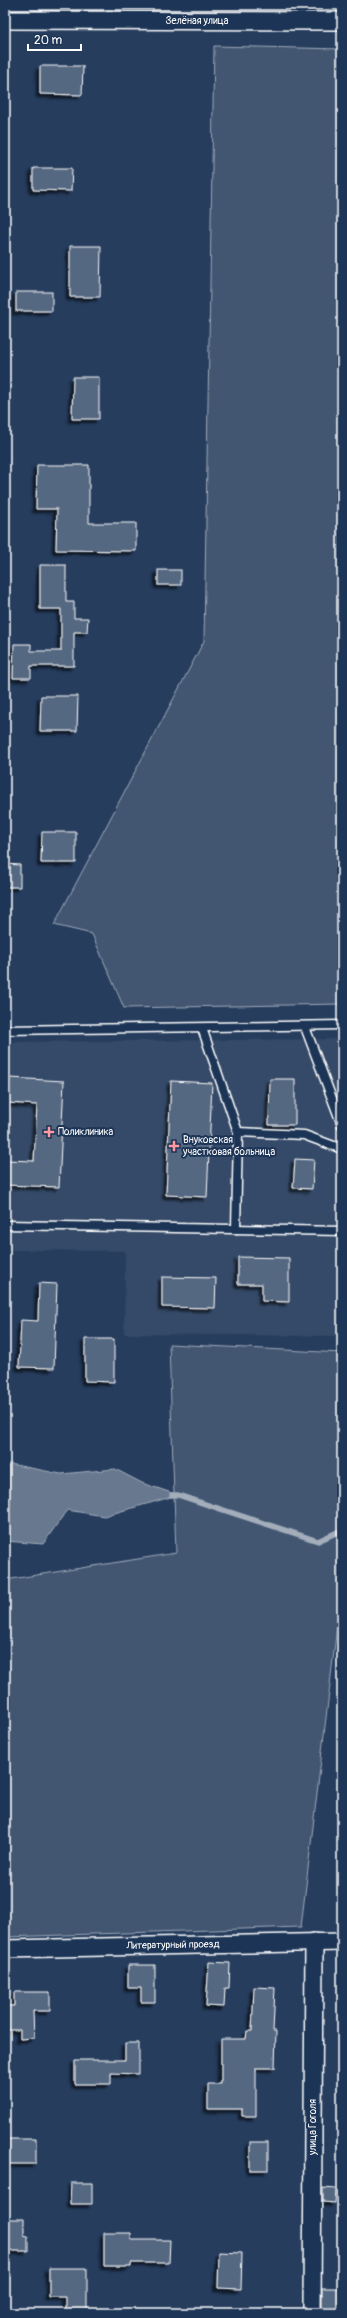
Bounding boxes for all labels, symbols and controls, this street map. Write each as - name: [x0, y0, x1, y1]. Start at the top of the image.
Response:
- street label: Зелёная улица: [166, 15, 229, 27]
- scale bar: [28, 26, 81, 52]
- text: 20 m: [34, 33, 63, 48]
- marker: Поликлиника: [43, 1126, 55, 1138]
- place label: Поликлиника: [58, 1126, 114, 1138]
- place label: Внуковская участковая больница: [182, 1134, 276, 1158]
- marker: Внуковская участковая больница: [168, 1140, 180, 1152]
- street label: Литературный проезд: [125, 1938, 220, 1952]
- street label: улица Гоголя: [307, 2099, 319, 2156]

